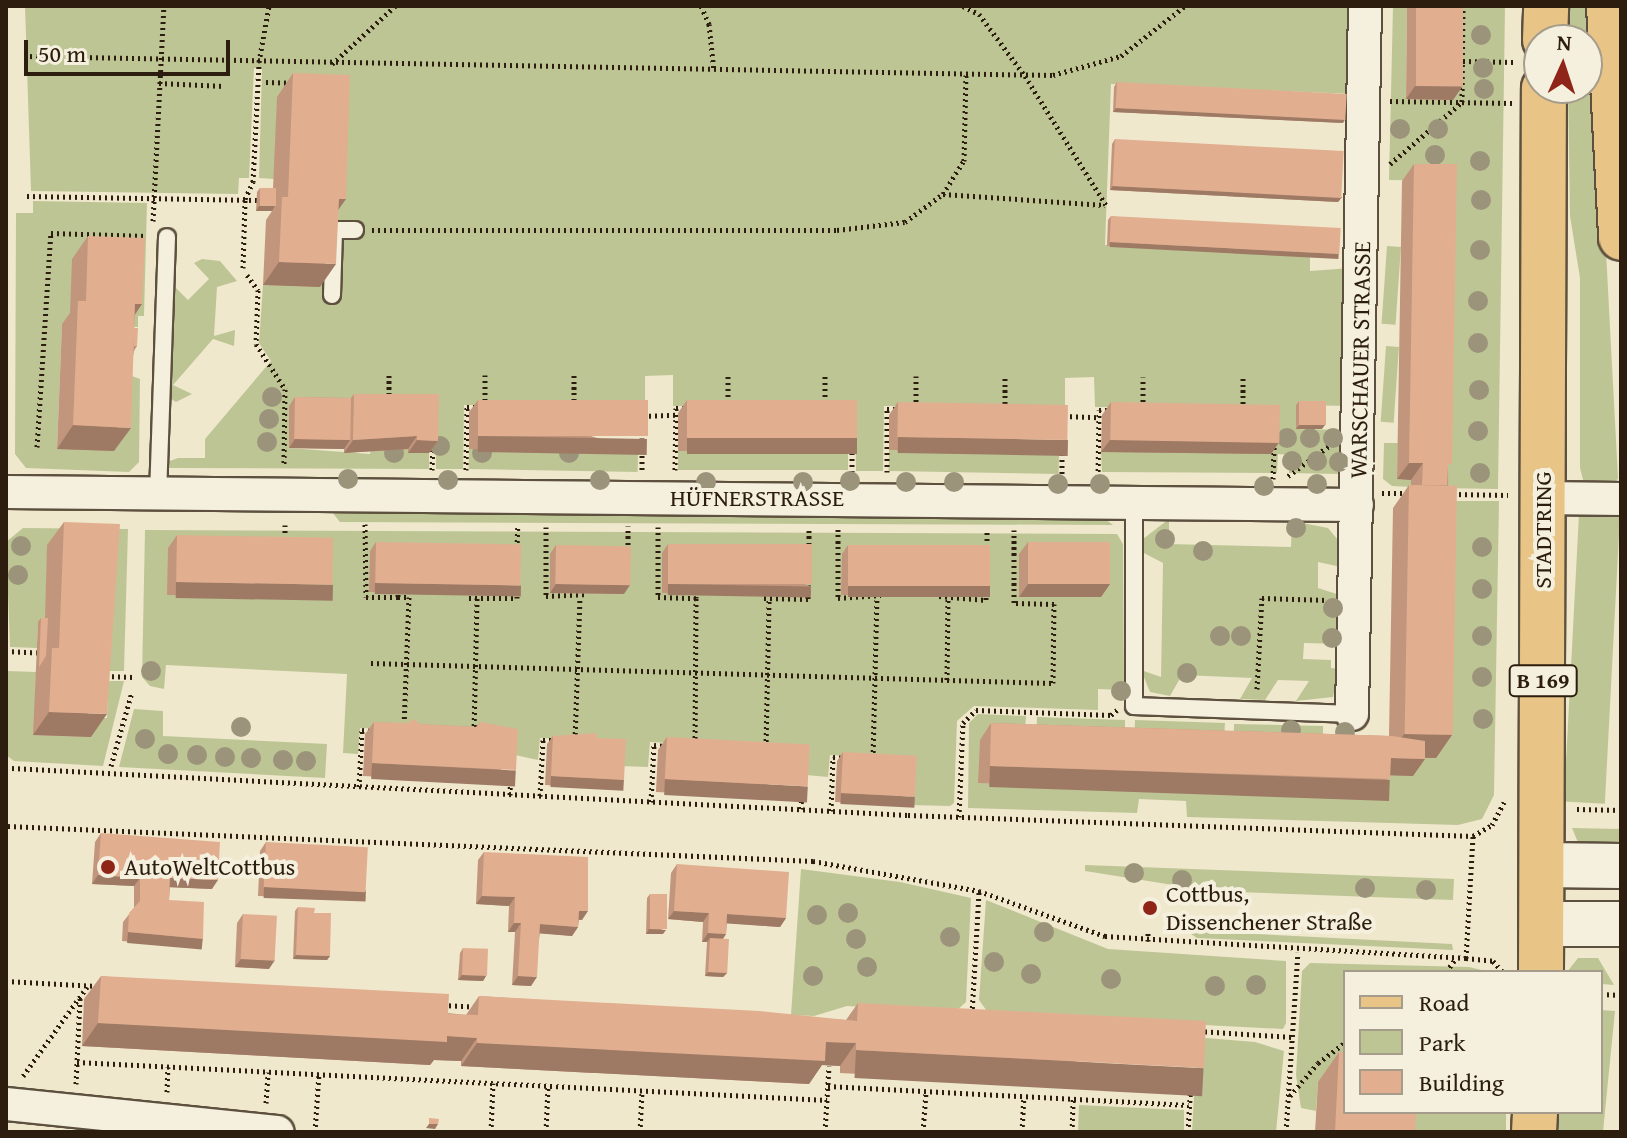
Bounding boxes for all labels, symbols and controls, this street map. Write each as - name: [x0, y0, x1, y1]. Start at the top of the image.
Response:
- scale bar: [28, 24, 234, 74]
- north arrow: [1523, 24, 1603, 104]
- text: N: [1556, 26, 1572, 58]
- text: 50 m: [38, 36, 86, 71]
- street label: WARSCHAUER STRASSE: [1344, 241, 1376, 479]
- street label: STADTRING: [1529, 471, 1557, 589]
- street label: HÜFNERSTRASSE: [670, 484, 844, 512]
- road number: B 169: [1507, 663, 1579, 699]
- place label: AutoWeltCottbus: [124, 853, 295, 881]
- marker: AutoWeltCottbus: [99, 858, 117, 876]
- place label: Cottbus, Dissenchener Straße: [1166, 880, 1373, 936]
- marker: Cottbus, Dissenchener Straße: [1141, 899, 1159, 917]
- legend: [1343, 970, 1603, 1114]
- text: Road: [1419, 985, 1469, 1020]
- text: Park: [1419, 1025, 1465, 1060]
- text: Building: [1419, 1065, 1504, 1100]

